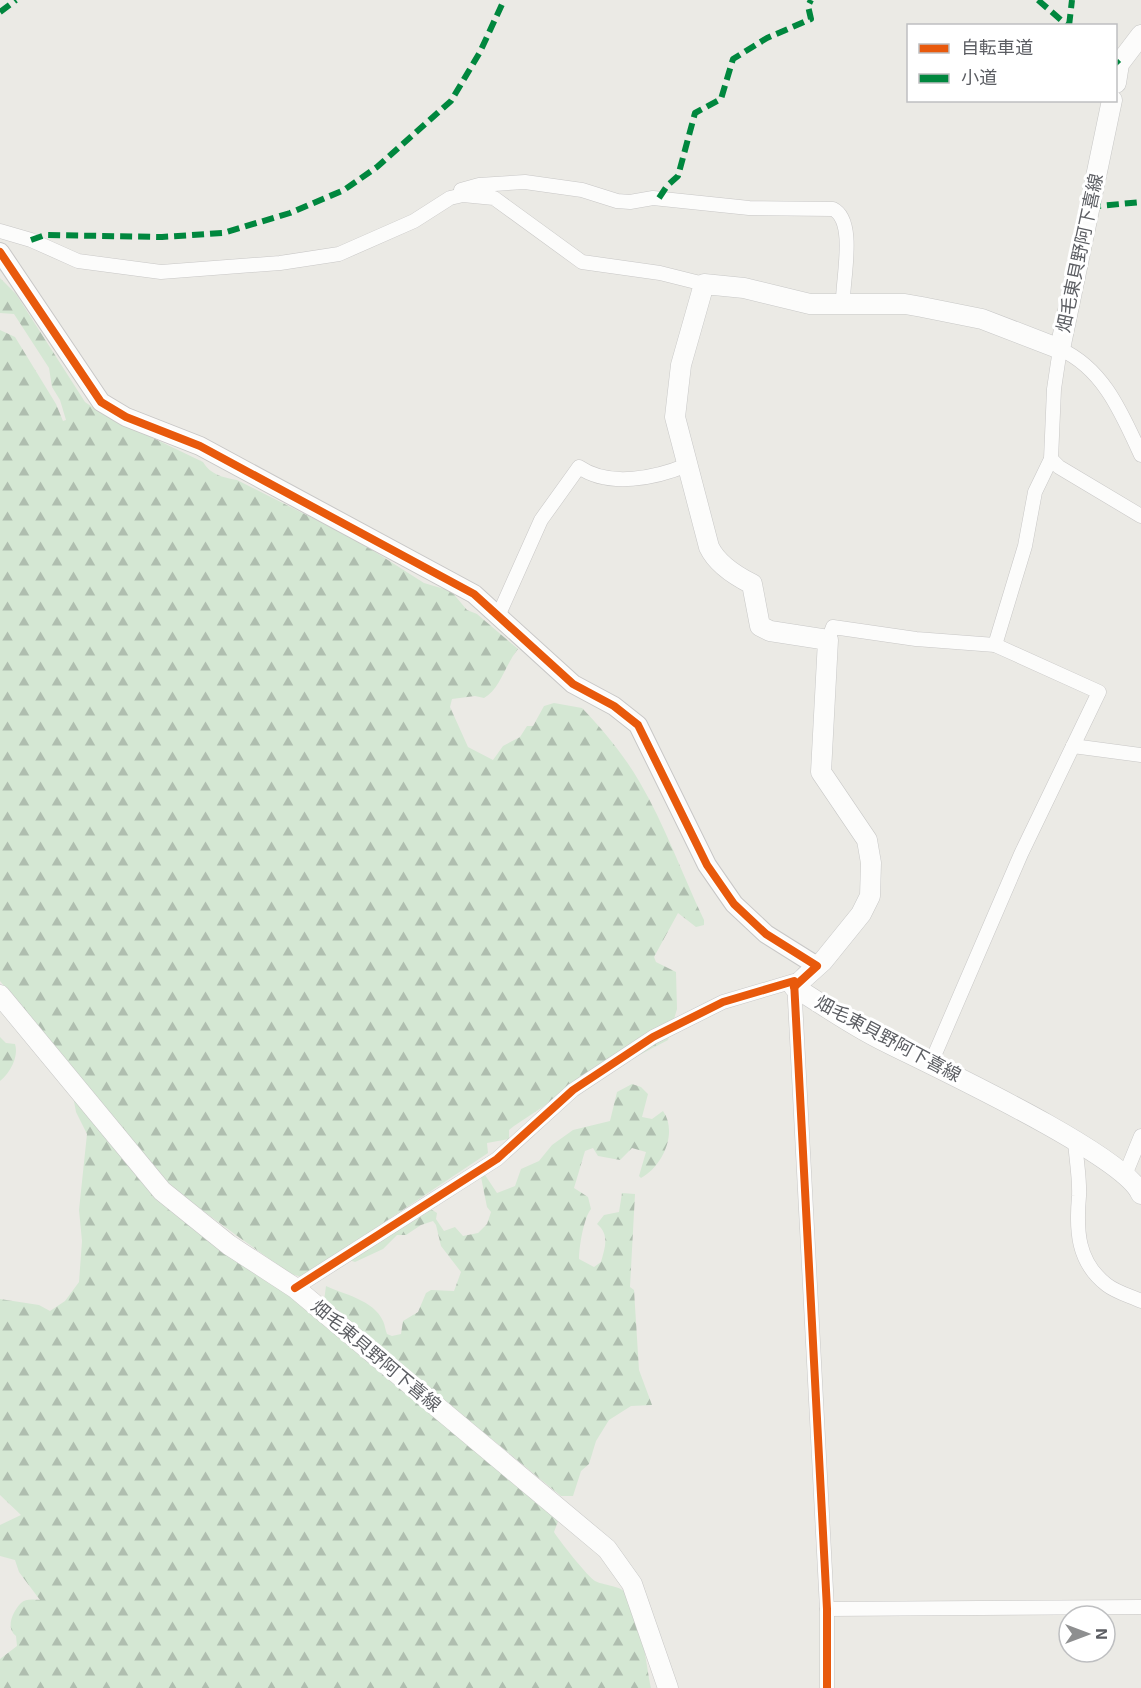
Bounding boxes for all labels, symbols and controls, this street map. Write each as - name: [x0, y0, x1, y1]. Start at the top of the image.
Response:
- legend: [907, 24, 1117, 102]
- text: 自転車道: [961, 36, 1033, 58]
- text: 小道: [961, 66, 997, 88]
- street label: 畑毛東貝野阿下喜線: [1051, 171, 1107, 334]
- street label: 畑毛東貝野阿下喜線: [812, 990, 965, 1086]
- street label: 畑毛東貝野阿下喜線: [308, 1295, 446, 1416]
- north arrow: [1057, 1604, 1117, 1664]
- text: N: [1093, 1628, 1112, 1640]

